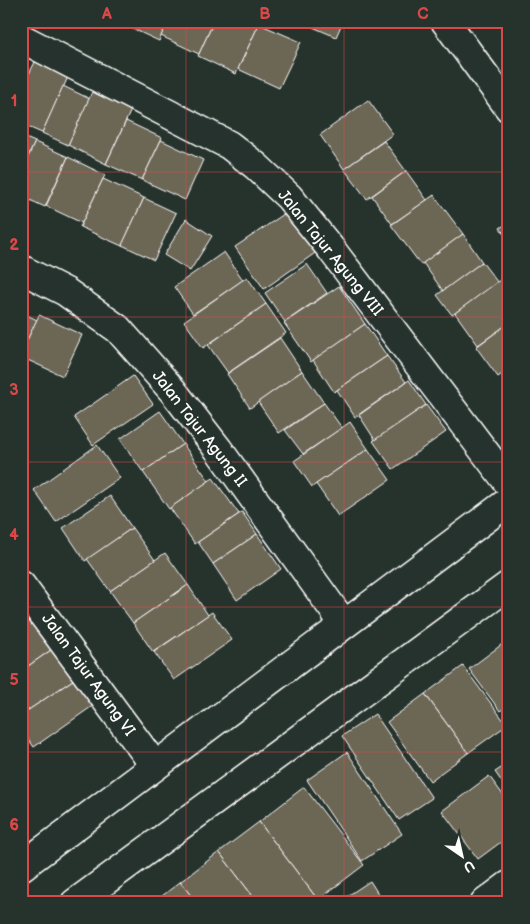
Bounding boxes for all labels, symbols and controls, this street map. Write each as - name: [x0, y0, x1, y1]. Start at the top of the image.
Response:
- text: A: [101, 5, 112, 24]
- text: B: [259, 5, 271, 24]
- text: C: [417, 5, 429, 24]
- text: 1: [11, 92, 17, 111]
- street label: Jalan Tajur Agung VIII: [273, 186, 387, 320]
- text: 2: [9, 236, 19, 255]
- street label: Jalan Tajur Agung II: [148, 367, 250, 491]
- text: 3: [9, 381, 19, 400]
- text: 4: [9, 526, 19, 545]
- street label: Jalan Tajur Agung VI: [37, 610, 139, 740]
- text: 5: [9, 671, 19, 690]
- text: 6: [9, 816, 19, 835]
- north arrow: [438, 832, 488, 882]
- text: U: [460, 857, 478, 876]

